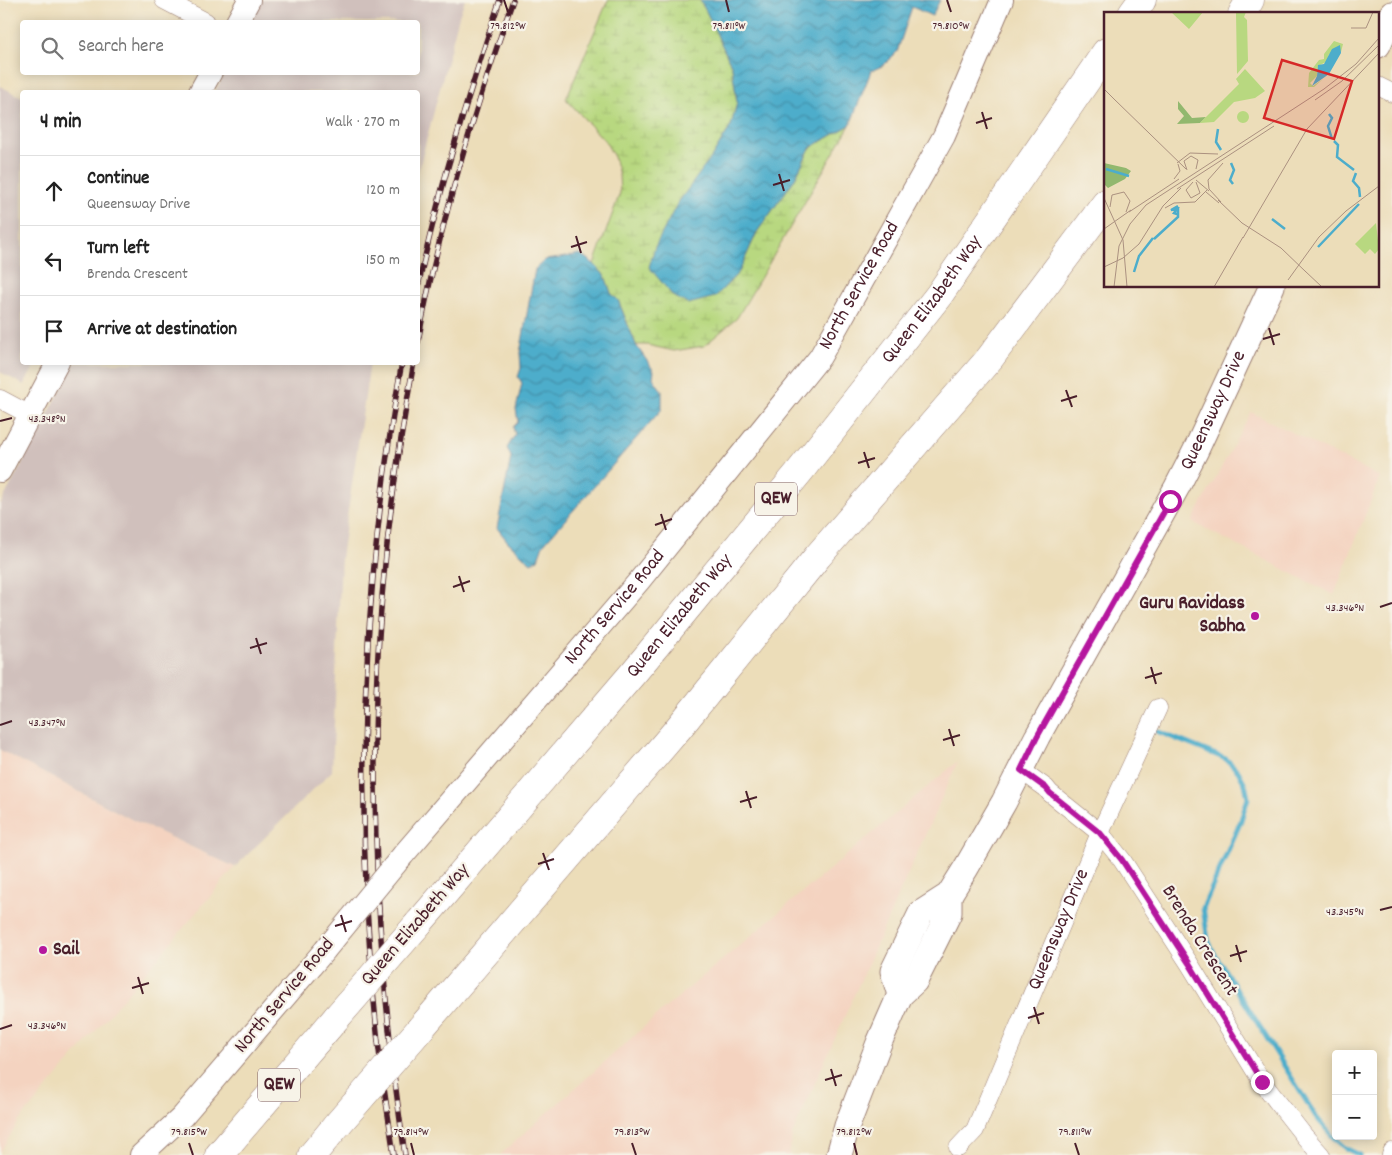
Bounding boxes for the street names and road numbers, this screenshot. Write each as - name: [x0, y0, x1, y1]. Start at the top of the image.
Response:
- street label: North Service Road: [813, 217, 907, 355]
- street label: Queen Elizabeth Way: [875, 229, 990, 370]
- street label: Queensway Drive: [1174, 346, 1254, 475]
- road number: QEW: [755, 482, 797, 516]
- street label: North Service Road: [558, 544, 673, 671]
- street label: Queen Elizabeth Way: [620, 548, 740, 685]
- street label: Queen Elizabeth Way: [355, 857, 478, 992]
- street label: Queensway Drive: [1021, 865, 1097, 995]
- street label: Brenda Crescent: [1154, 880, 1244, 1002]
- street label: North Service Road: [228, 932, 342, 1060]
- road number: QEW: [258, 1068, 300, 1102]

